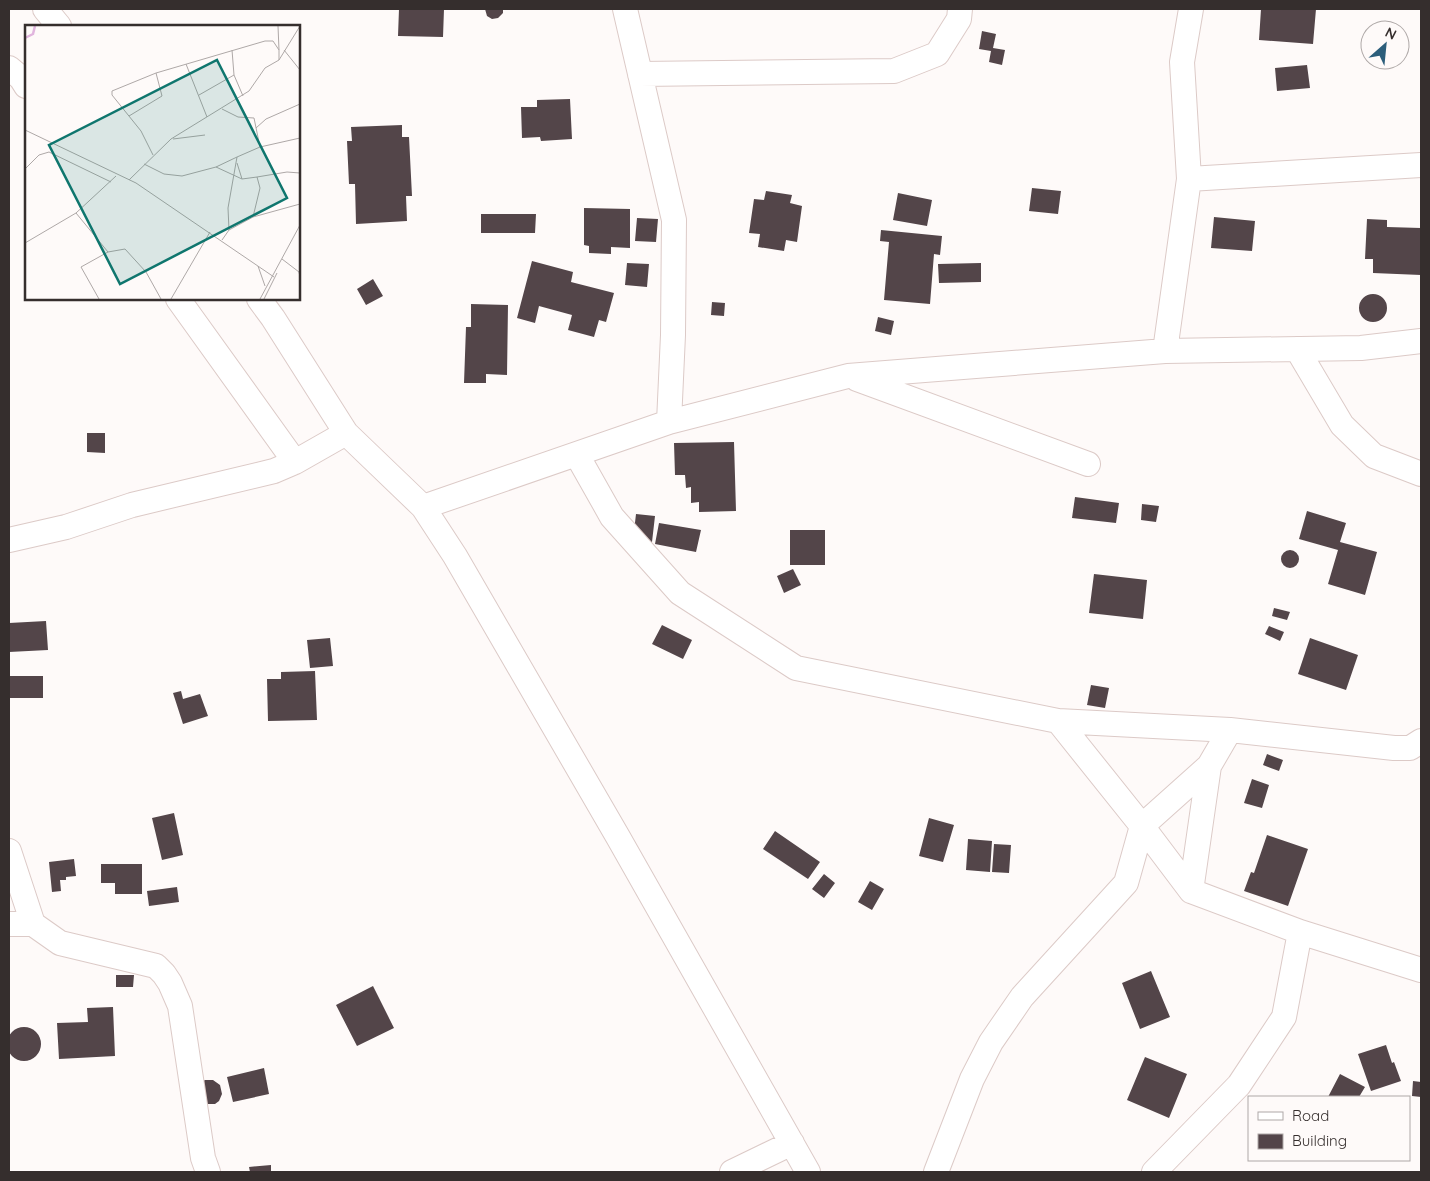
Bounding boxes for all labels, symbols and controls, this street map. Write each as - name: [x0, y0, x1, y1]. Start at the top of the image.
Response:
- north arrow: [1360, 20, 1410, 70]
- text: N: [1382, 23, 1400, 44]
- inset map: [25, 25, 300, 300]
- legend: [1248, 1096, 1410, 1161]
- text: Road: [1292, 1106, 1329, 1125]
- text: Building: [1292, 1131, 1347, 1150]

